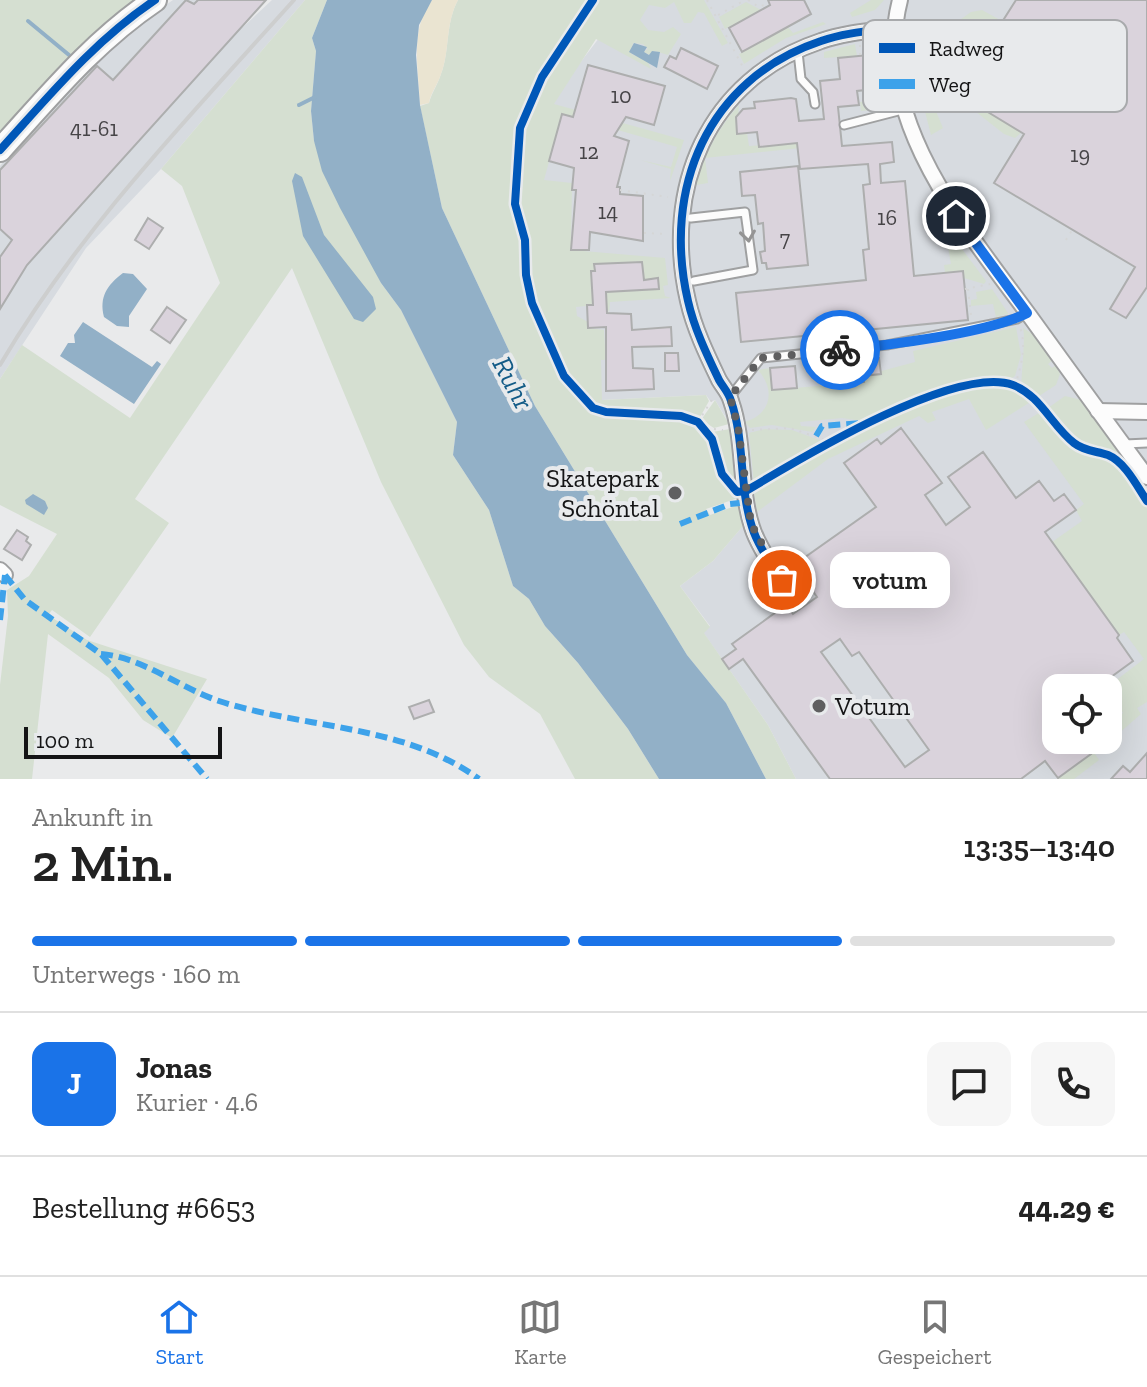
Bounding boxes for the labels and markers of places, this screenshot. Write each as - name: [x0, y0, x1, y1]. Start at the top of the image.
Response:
- pin: [922, 182, 990, 250]
- place label: Skatepark Schöntal: [546, 462, 659, 524]
- marker: Skatepark Schöntal: [666, 484, 684, 502]
- pin: [748, 546, 816, 614]
- callout: votum: [830, 552, 950, 608]
- place label: Votum: [834, 690, 911, 722]
- marker: Votum: [810, 697, 828, 715]

